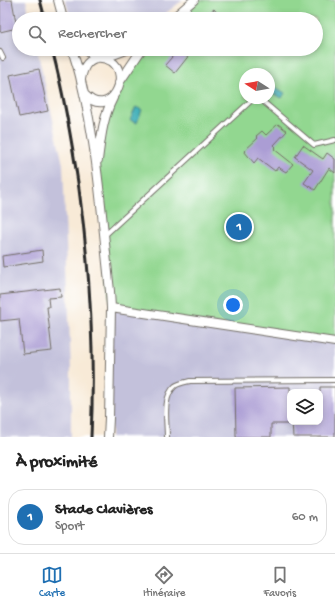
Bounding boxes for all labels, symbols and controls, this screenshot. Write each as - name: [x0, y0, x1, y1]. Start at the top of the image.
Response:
- search box: [12, 12, 323, 56]
- icon: search: [26, 23, 48, 45]
- text: Rechercher: [58, 25, 126, 43]
- north arrow: [239, 68, 275, 104]
- pin: 1: [226, 212, 252, 242]
- your location: [223, 295, 243, 315]
- map controls: [287, 389, 323, 425]
- button: layers: [287, 389, 323, 425]
- text: À proximité: [16, 453, 97, 473]
- text: Stade Clavières: [55, 501, 152, 519]
- text: 1: [27, 510, 33, 525]
- text: 60 m: [292, 510, 318, 525]
- text: Sport: [55, 519, 84, 534]
- tab: Carte: [39, 564, 65, 600]
- tab: Itinéraire: [143, 564, 185, 600]
- tab: Favoris: [263, 564, 296, 600]

